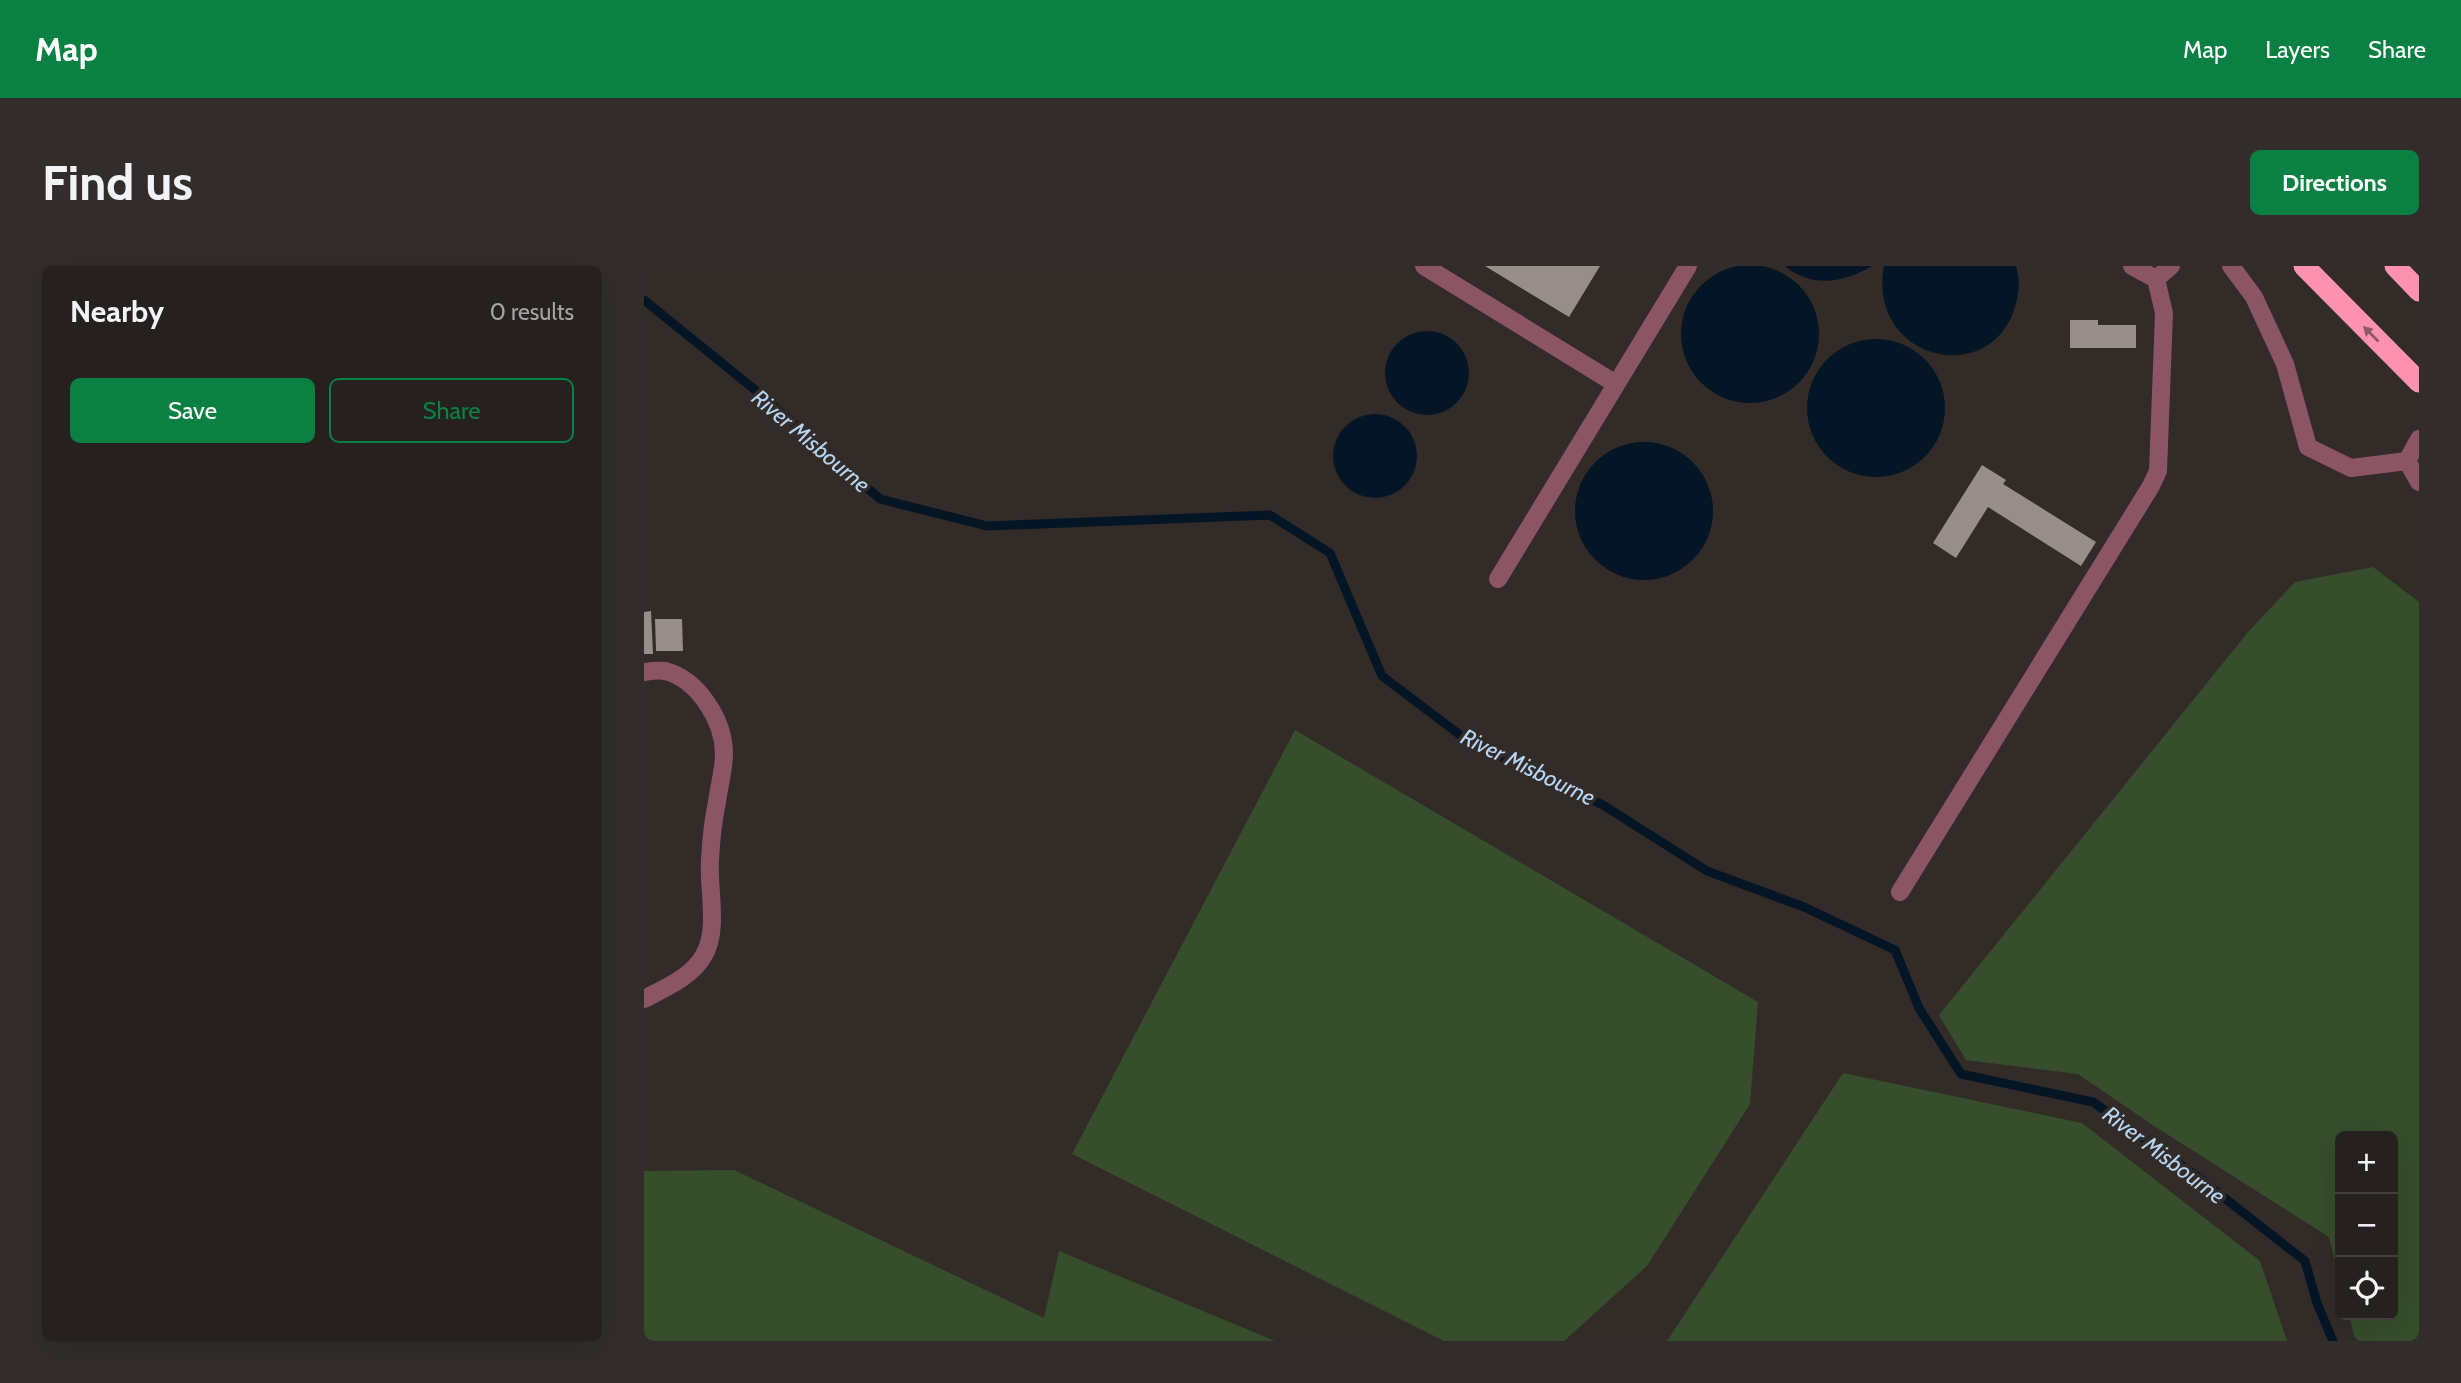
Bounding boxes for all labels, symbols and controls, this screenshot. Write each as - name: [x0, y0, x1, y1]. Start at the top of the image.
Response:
- text: Map: [35, 29, 98, 69]
- text: Map: [2183, 35, 2227, 64]
- text: Layers: [2265, 35, 2330, 64]
- text: Share: [2368, 35, 2426, 64]
- button: Directions: [2250, 150, 2419, 215]
- text: Find us: [42, 153, 193, 212]
- text: Nearby: [70, 293, 164, 330]
- text: 0 results: [490, 298, 574, 326]
- one-way arrow: [2363, 326, 2380, 342]
- button: Save: [70, 378, 315, 443]
- button: Share: [329, 378, 574, 443]
- water label: River Misbourne: [746, 383, 876, 499]
- water label: River Misbourne: [1456, 723, 1600, 811]
- water label: River Misbourne: [2097, 1100, 2231, 1210]
- map controls: [2335, 1131, 2398, 1320]
- button: +: [2335, 1131, 2398, 1194]
- button: −: [2335, 1194, 2398, 1257]
- button: locate: [2335, 1257, 2398, 1320]

